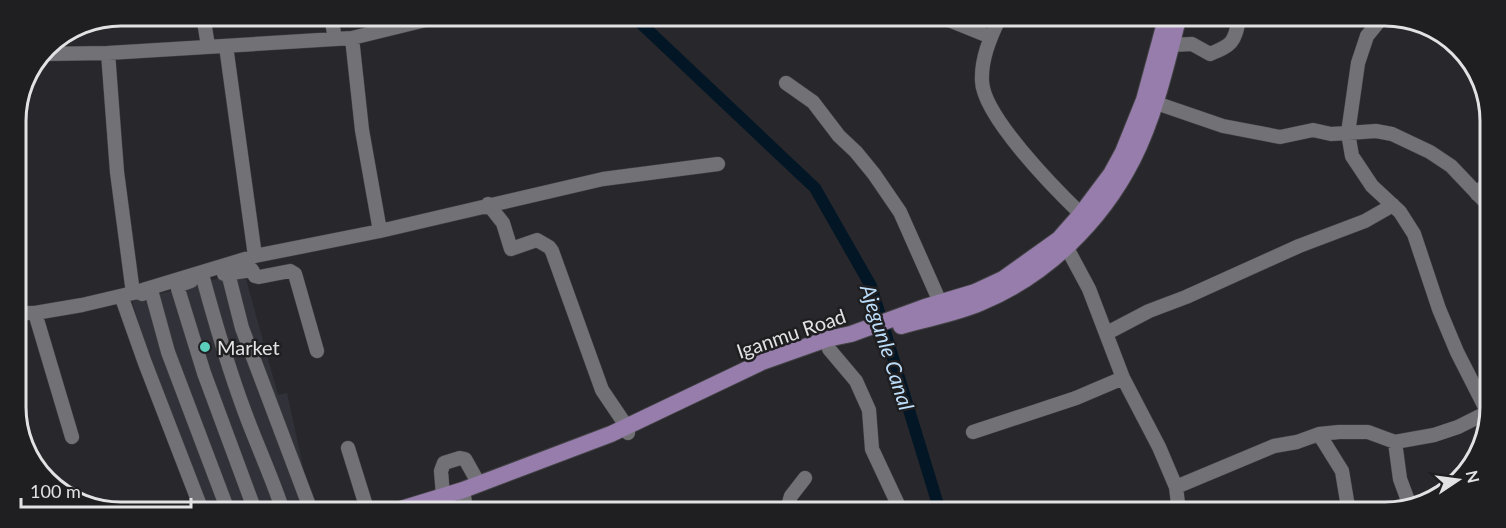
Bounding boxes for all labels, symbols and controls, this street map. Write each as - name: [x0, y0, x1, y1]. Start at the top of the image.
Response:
- water label: Ajegunle Canal: [856, 280, 920, 413]
- street label: Iganmu Road: [733, 303, 849, 363]
- place label: Market: [217, 335, 280, 359]
- marker: Market: [198, 340, 212, 354]
- north arrow: [1428, 450, 1488, 510]
- text: N: [1462, 468, 1484, 485]
- scale bar: [21, 471, 190, 509]
- text: 100 m: [30, 480, 81, 502]

